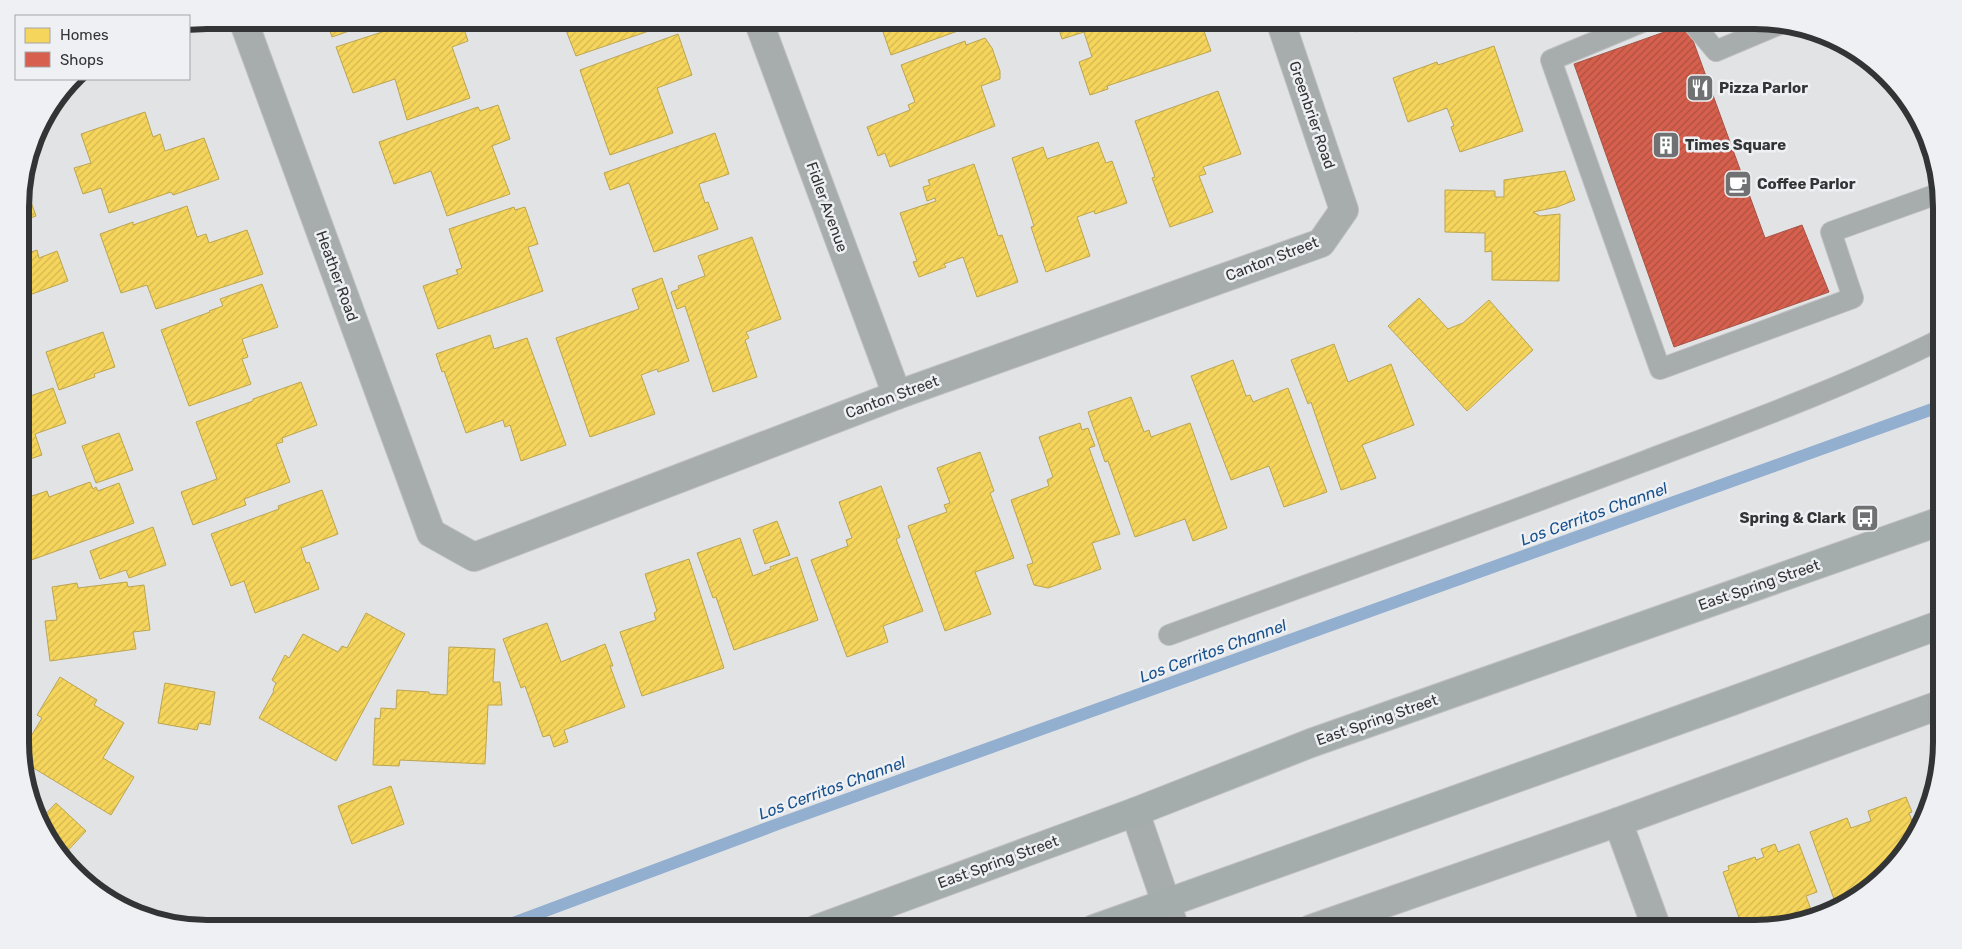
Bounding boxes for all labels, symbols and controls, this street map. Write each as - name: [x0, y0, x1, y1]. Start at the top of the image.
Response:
- legend: [15, 15, 190, 80]
- text: Homes: [60, 26, 109, 44]
- text: Shops: [60, 51, 104, 69]
- street label: Greenbrier Road: [1285, 59, 1339, 171]
- restaurant icon: Pizza Parlor: [1685, 73, 1715, 103]
- place label: Pizza Parlor: [1719, 79, 1808, 97]
- building icon: Times Square: [1651, 130, 1681, 160]
- place label: Times Square: [1685, 136, 1786, 154]
- street label: Fidler Avenue: [802, 159, 852, 255]
- cafe icon: Coffee Parlor: [1723, 169, 1753, 199]
- place label: Coffee Parlor: [1757, 175, 1856, 193]
- street label: Heather Road: [312, 228, 362, 324]
- street label: Canton Street: [1223, 233, 1321, 285]
- street label: Canton Street: [843, 372, 941, 422]
- water label: Los Cerritos Channel: [1518, 478, 1671, 549]
- bus stop icon: Spring & Clark: [1850, 503, 1880, 533]
- place label: Spring & Clark: [1740, 509, 1846, 527]
- street label: East Spring Street: [1696, 556, 1822, 614]
- water label: Los Cerritos Channel: [1137, 615, 1290, 686]
- street label: East Spring Street: [1314, 691, 1440, 749]
- water label: Los Cerritos Channel: [756, 752, 909, 823]
- street label: East Spring Street: [935, 832, 1061, 892]

